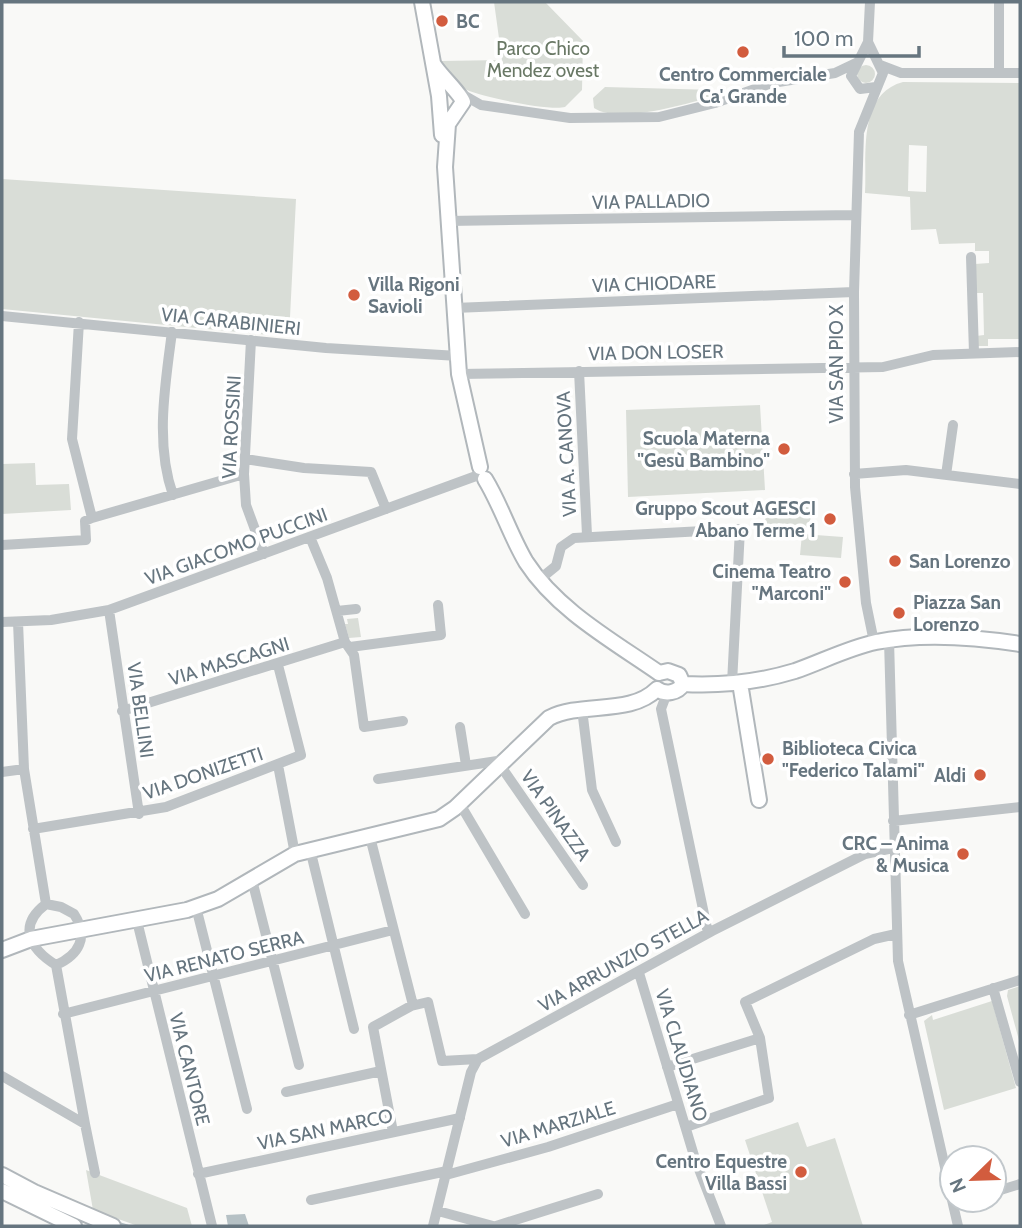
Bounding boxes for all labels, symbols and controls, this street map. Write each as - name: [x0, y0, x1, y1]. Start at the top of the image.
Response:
- place label: BC: [456, 10, 479, 33]
- marker: BC: [434, 13, 450, 29]
- scale bar: [784, 14, 919, 58]
- text: 100 m: [794, 26, 853, 51]
- park label: Parco Chico Mendez ovest: [487, 37, 600, 82]
- marker: Centro Commerciale Ca' Grande: [735, 44, 751, 60]
- place label: Centro Commerciale Ca' Grande: [659, 63, 827, 108]
- street label: VIA PALLADIO: [592, 189, 710, 214]
- street label: VIA CHIODARE: [592, 270, 717, 297]
- place label: Villa Rigoni Savioli: [368, 273, 460, 318]
- marker: Villa Rigoni Savioli: [346, 287, 362, 303]
- street label: VIA CARABINIERI: [160, 303, 302, 340]
- street label: VIA SAN PIO X: [825, 304, 848, 423]
- street label: VIA DON LOSER: [588, 340, 724, 365]
- street label: VIA ROSSINI: [217, 375, 246, 479]
- street label: VIA A. CANOVA: [552, 390, 581, 517]
- place label: Scuola Materna "Gesù Bambino": [637, 427, 771, 472]
- marker: Scuola Materna "Gesù Bambino": [776, 441, 792, 457]
- place label: Gruppo Scout AGESCI Abano Terme 1: [635, 497, 816, 542]
- street label: VIA GIACOMO PUCCINI: [142, 503, 331, 590]
- marker: Gruppo Scout AGESCI Abano Terme 1: [822, 511, 838, 527]
- place label: San Lorenzo: [909, 550, 1011, 573]
- marker: San Lorenzo: [887, 553, 903, 569]
- place label: Cinema Teatro "Marconi": [712, 560, 831, 605]
- marker: Cinema Teatro "Marconi": [837, 574, 853, 590]
- place label: Piazza San Lorenzo: [913, 591, 1001, 636]
- marker: Piazza San Lorenzo: [891, 605, 907, 621]
- street label: VIA MASCAGNI: [166, 632, 292, 691]
- street label: VIA BELLINI: [122, 661, 159, 759]
- place label: Biblioteca Civica "Federico Talami": [782, 737, 925, 782]
- street label: VIA DONIZETTI: [140, 742, 266, 805]
- marker: Biblioteca Civica "Federico Talami": [760, 751, 776, 767]
- place label: Aldi: [934, 764, 966, 787]
- street label: VIA PINAZZA: [516, 765, 596, 865]
- marker: Aldi: [972, 767, 988, 783]
- place label: CRC – Anima & Musica: [842, 832, 950, 877]
- marker: CRC – Anima & Musica: [955, 846, 971, 862]
- street label: VIA ARRUNZIO STELLA: [534, 904, 713, 1017]
- street label: VIA RENATO SERRA: [142, 926, 306, 987]
- street label: VIA CLAUDIANO: [650, 986, 713, 1124]
- street label: VIA CANTORE: [164, 1010, 215, 1128]
- street label: VIA MARZIALE: [498, 1096, 618, 1153]
- street label: VIA SAN MARCO: [255, 1104, 395, 1155]
- north arrow: [938, 1144, 1008, 1214]
- place label: Centro Equestre Villa Bassi: [656, 1150, 787, 1195]
- marker: Centro Equestre Villa Bassi: [793, 1164, 809, 1180]
- text: N: [945, 1175, 971, 1196]

